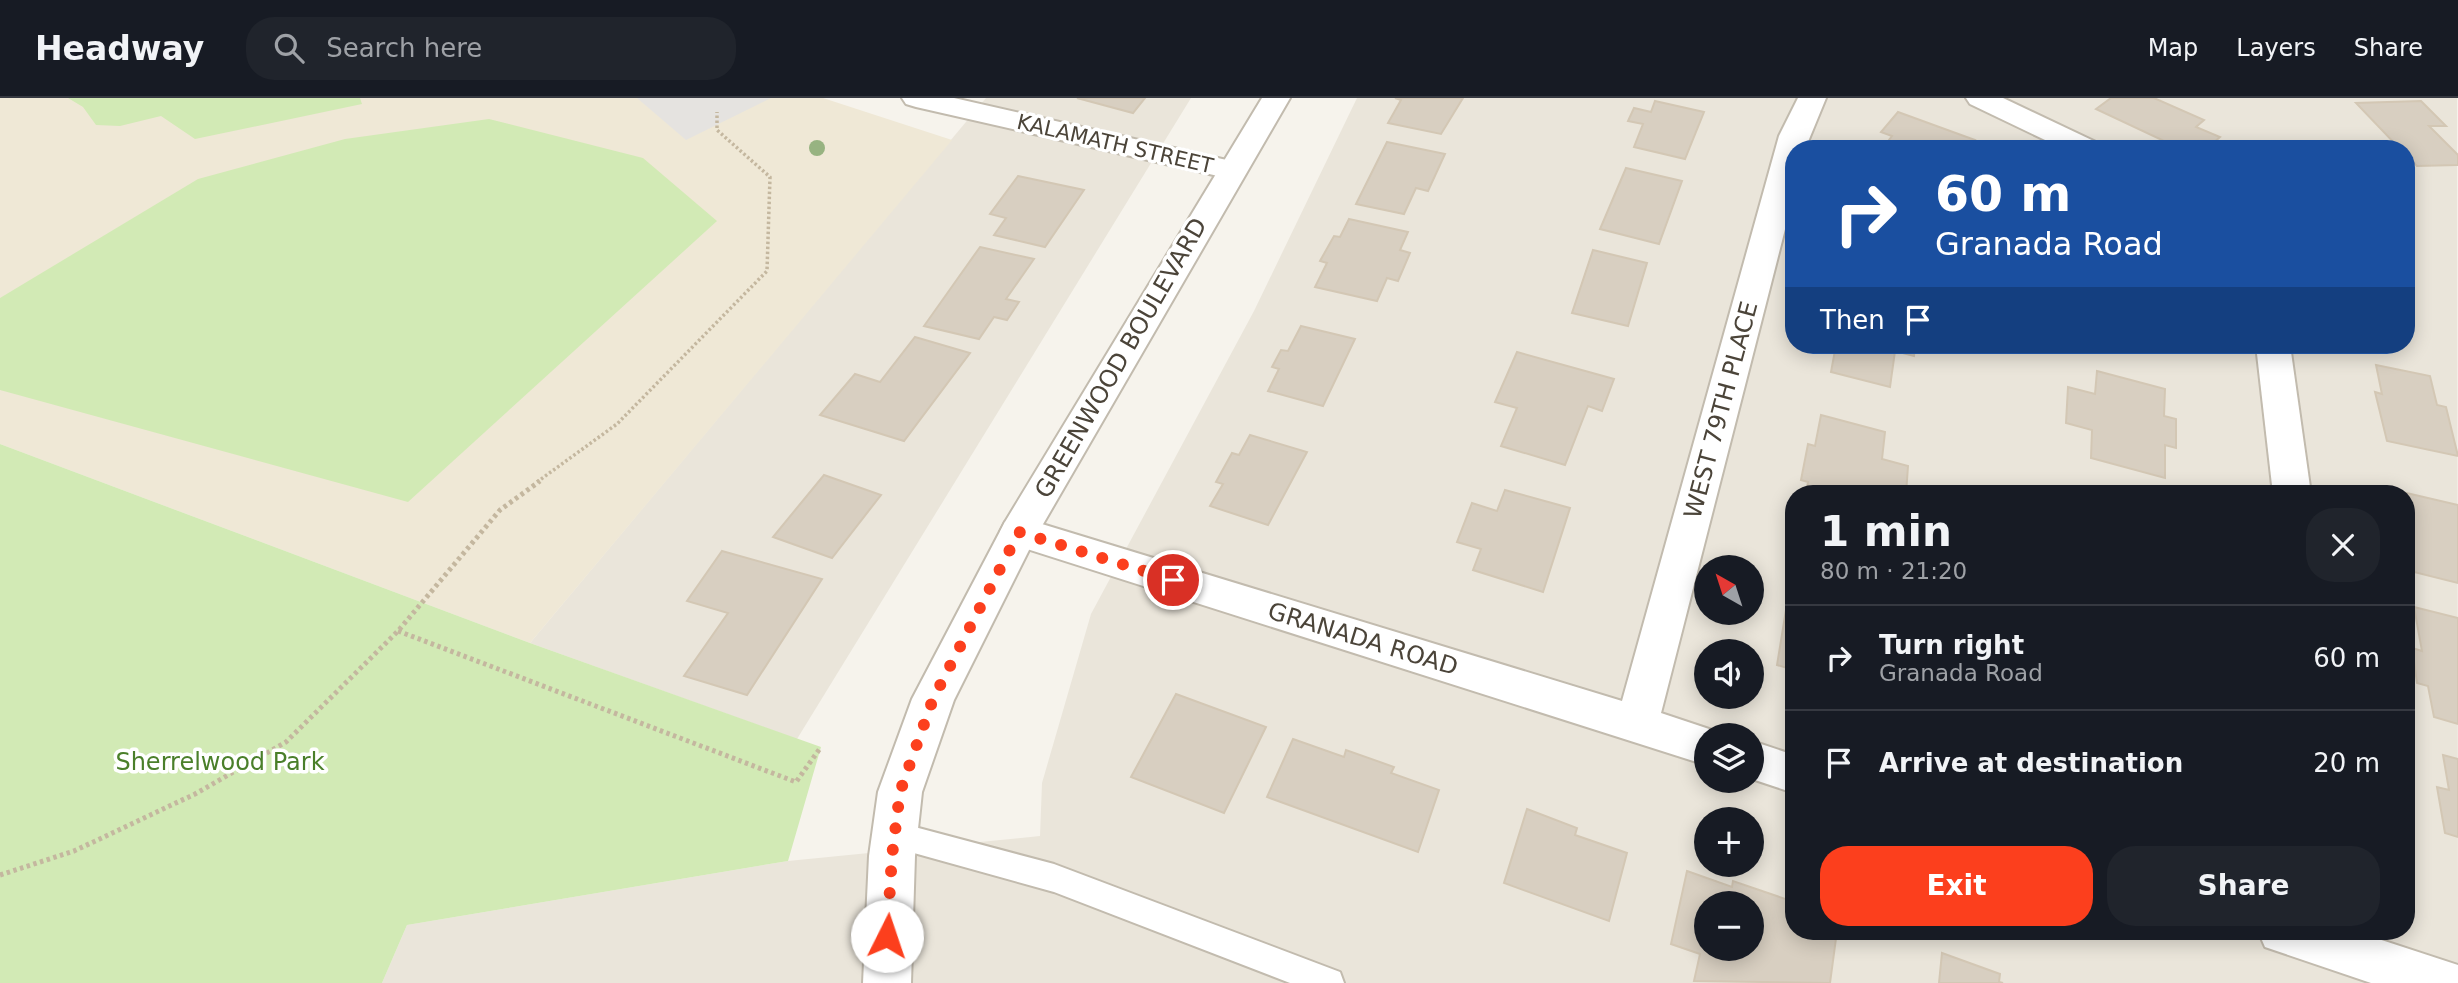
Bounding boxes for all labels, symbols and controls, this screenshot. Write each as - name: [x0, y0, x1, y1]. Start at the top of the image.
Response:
- search box: [246, 17, 736, 80]
- text: Headway: [35, 29, 204, 68]
- icon: search: [270, 29, 308, 67]
- text: Search here: [326, 33, 482, 63]
- text: Map: [2148, 34, 2198, 62]
- text: Layers: [2236, 34, 2316, 62]
- text: Share: [2354, 34, 2423, 62]
- street label: KALAMATH STREET: [1015, 110, 1216, 178]
- text: 60 m: [1935, 166, 2071, 223]
- icon: right: [1820, 168, 1911, 259]
- street label: GREENWOOD BOULEVARD: [1029, 213, 1213, 503]
- text: Granada Road: [1935, 225, 2163, 263]
- street label: WEST 79TH PLACE: [1679, 298, 1763, 522]
- icon: arrive: [1899, 301, 1937, 339]
- text: Then: [1820, 305, 1885, 335]
- text: 1 min: [1820, 507, 1952, 556]
- button: close: [2306, 508, 2380, 582]
- pin: [1143, 550, 1203, 610]
- north arrow: [1694, 555, 1764, 625]
- map controls: [1694, 555, 1764, 961]
- text: 80 m · 21:20: [1820, 558, 1967, 584]
- icon: arrive: [1154, 561, 1192, 599]
- street label: GRANADA ROAD: [1265, 597, 1461, 681]
- text: Turn right: [1879, 630, 2024, 660]
- button: sound: [1694, 639, 1764, 709]
- icon: right: [1820, 639, 1858, 677]
- text: 60 m: [2313, 643, 2380, 673]
- text: Granada Road: [1879, 660, 2043, 686]
- button: layers: [1694, 723, 1764, 793]
- icon: arrive: [1820, 744, 1858, 782]
- park label: Sherrelwood Park: [115, 748, 325, 776]
- text: Arrive at destination: [1879, 748, 2183, 778]
- text: 20 m: [2313, 748, 2380, 778]
- button: +: [1694, 807, 1764, 877]
- button: Exit: [1820, 846, 2093, 926]
- button: Share: [2107, 846, 2380, 926]
- button: −: [1694, 891, 1764, 961]
- position arrow: [850, 899, 924, 973]

